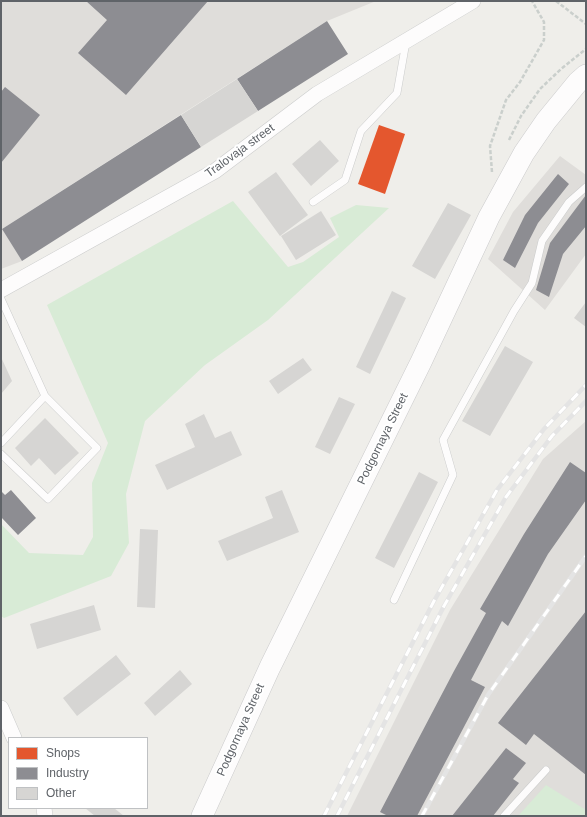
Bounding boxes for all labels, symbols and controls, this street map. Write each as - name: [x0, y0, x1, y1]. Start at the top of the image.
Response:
- street label: Tralovaja street: [202, 121, 278, 181]
- street label: Podgornaya Street: [355, 391, 411, 487]
- street label: Podgornaya Street: [214, 681, 268, 779]
- legend: [8, 737, 148, 809]
- text: Shops: [46, 746, 80, 760]
- text: Industry: [46, 766, 89, 780]
- text: Other: [46, 786, 76, 800]

